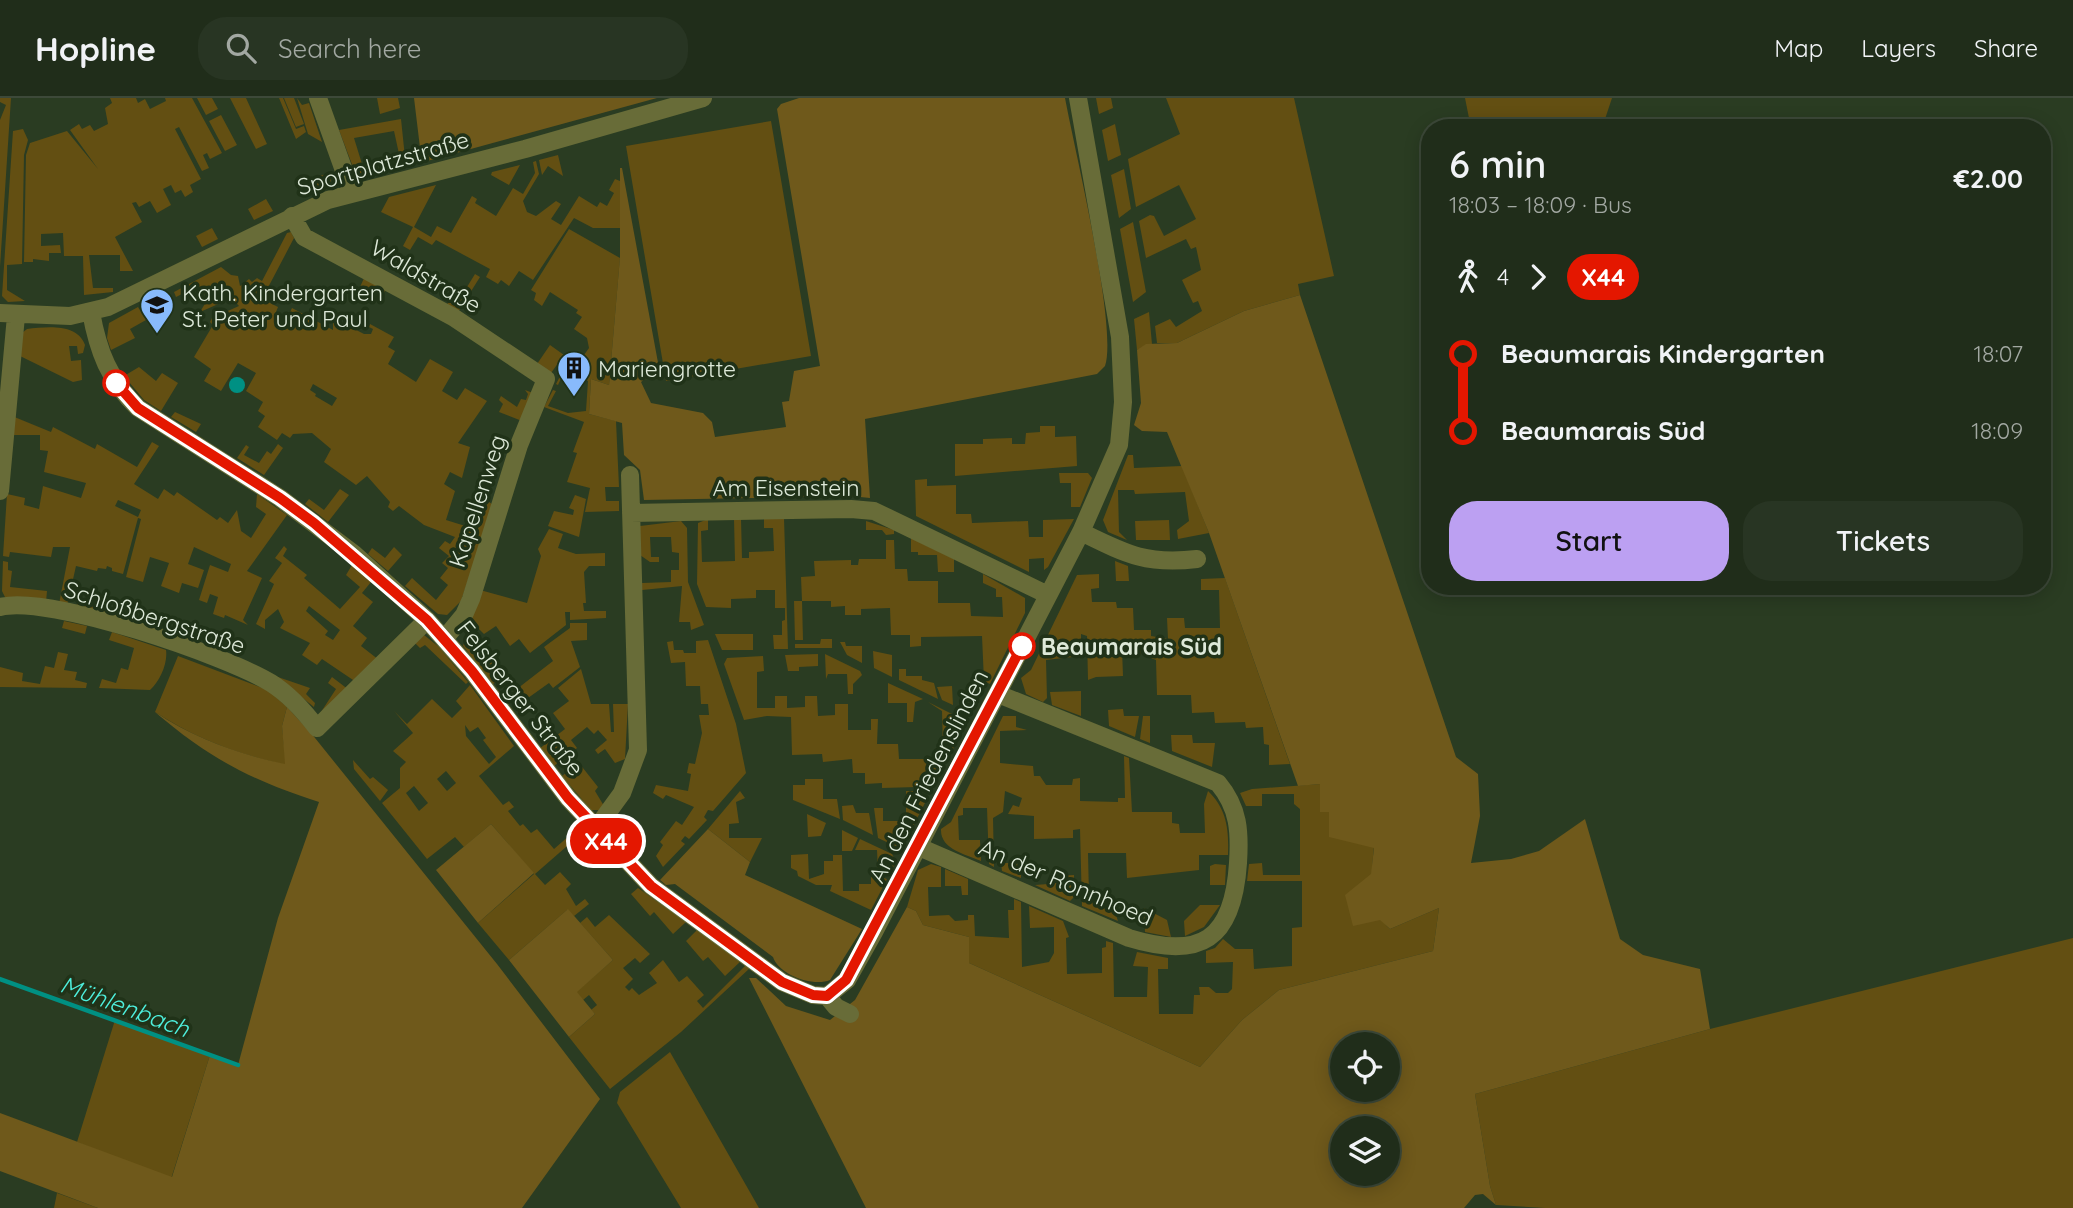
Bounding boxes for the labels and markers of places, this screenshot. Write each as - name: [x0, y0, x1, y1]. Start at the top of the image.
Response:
- place label: Kath. Kindergarten St. Peter und Paul: [182, 278, 383, 333]
- school or university icon: Kath. Kindergarten St. Peter und Paul: [138, 286, 176, 335]
- building icon: Mariengrotte: [555, 349, 593, 398]
- place label: Mariengrotte: [598, 354, 736, 383]
- unlabelled marker: [103, 370, 129, 396]
- place label: Beaumarais Süd: [1041, 632, 1222, 661]
- marker: Beaumarais Süd: [1009, 633, 1035, 659]

